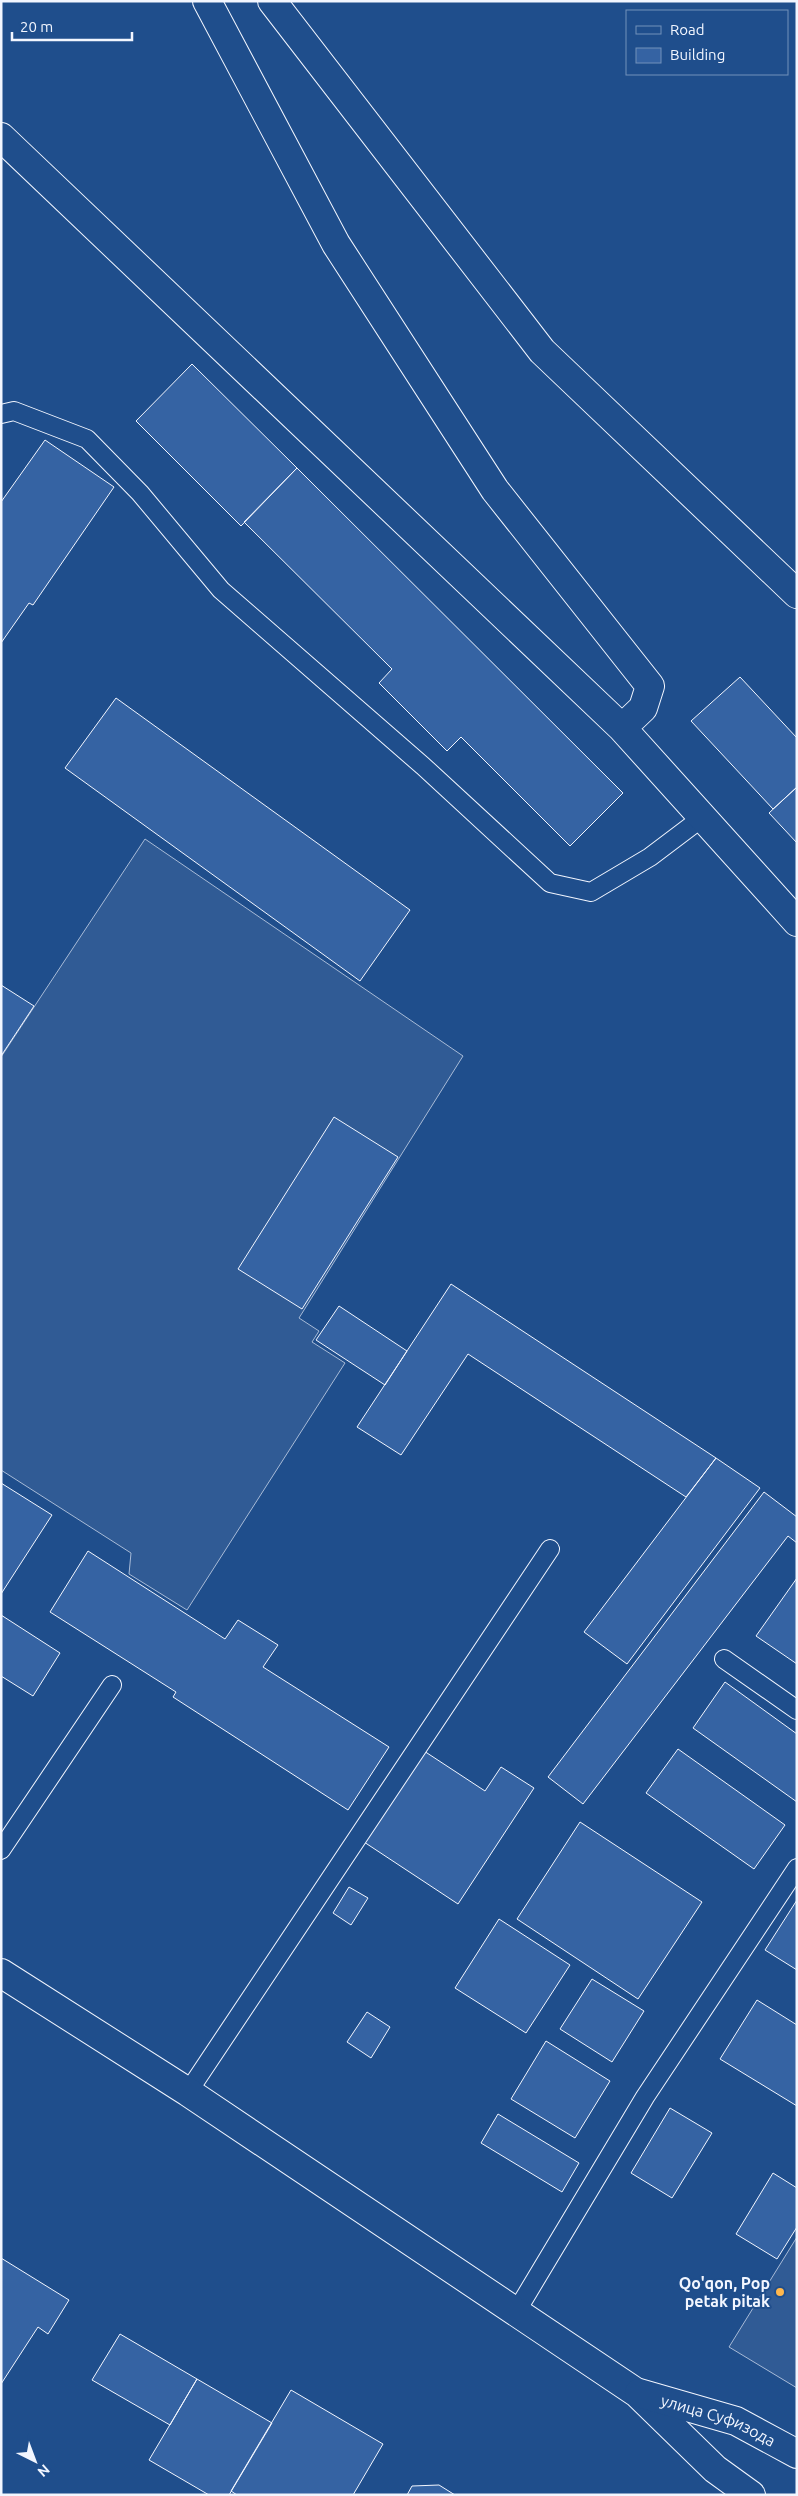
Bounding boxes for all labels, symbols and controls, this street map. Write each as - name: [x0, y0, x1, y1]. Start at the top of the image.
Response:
- scale bar: [12, 10, 132, 42]
- legend: [626, 10, 788, 75]
- text: 20 m: [20, 18, 53, 35]
- text: Road: [670, 21, 705, 38]
- text: Building: [670, 46, 725, 63]
- place label: Qo'qon, Pop petak pitak: [679, 2274, 770, 2310]
- marker: Qo'qon, Pop petak pitak: [774, 2286, 786, 2298]
- street label: улица Суфизода: [659, 2391, 779, 2450]
- north arrow: [10, 2436, 60, 2486]
- text: N: [34, 2461, 53, 2480]

